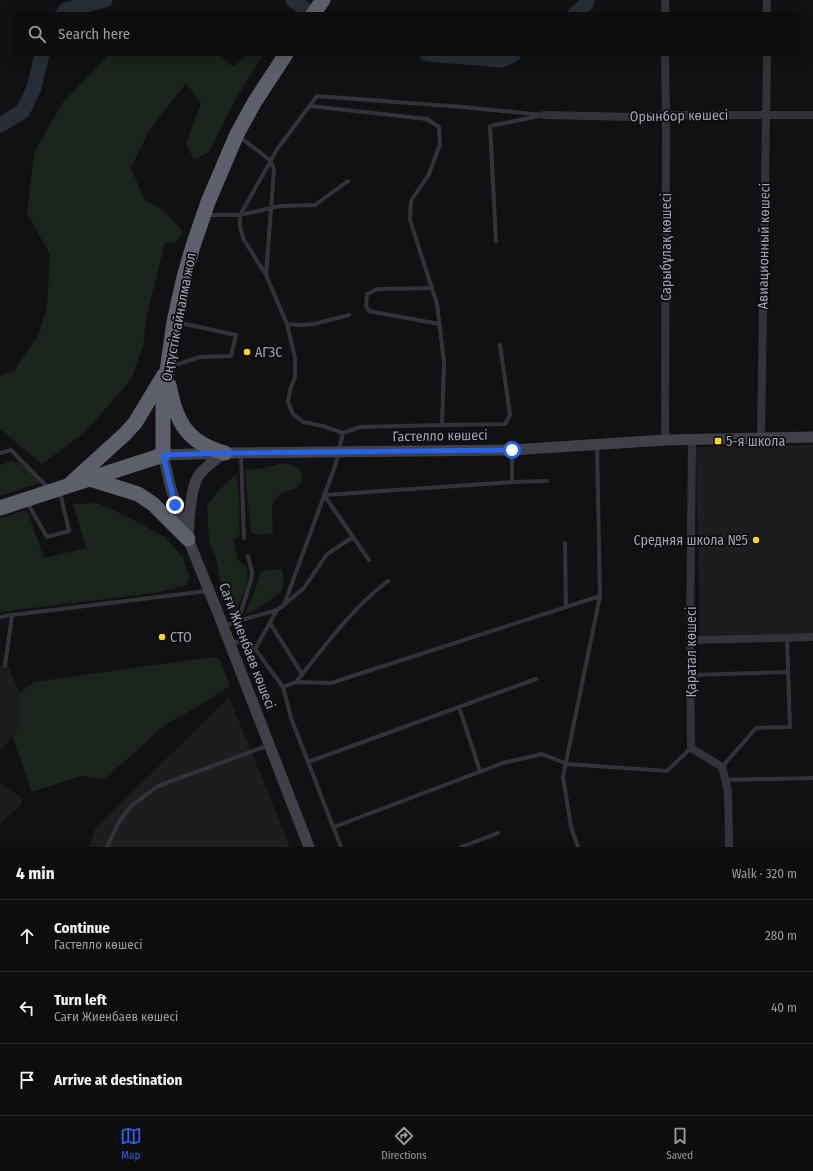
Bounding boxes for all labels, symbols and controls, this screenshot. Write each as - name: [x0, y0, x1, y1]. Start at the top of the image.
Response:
- search box: [12, 12, 801, 56]
- icon: search: [26, 23, 48, 45]
- text: Search here: [58, 25, 130, 43]
- street label: Орынбор көшесі: [630, 107, 728, 125]
- street label: Авиационный көшесі: [754, 183, 774, 309]
- street label: Сарыбұлақ көшесі: [658, 193, 675, 301]
- street label: Оңтүстік айналма жол: [158, 251, 200, 383]
- place label: АГЗС: [255, 344, 282, 361]
- marker: АГЗС: [242, 347, 252, 357]
- street label: Гастелло көшесі: [392, 427, 488, 445]
- place label: 5-я школа: [726, 433, 786, 450]
- marker: 5-я школа: [713, 436, 723, 446]
- route start: [503, 441, 521, 459]
- route end: [166, 496, 184, 514]
- place label: Средняя школа №5: [633, 532, 748, 549]
- marker: Средняя школа №5: [751, 535, 761, 545]
- street label: Сағи Жиенбаев көшесі: [215, 580, 279, 712]
- street label: Қаратал көшесі: [683, 606, 700, 698]
- place label: СТО: [170, 629, 192, 646]
- marker: СТО: [157, 632, 167, 642]
- text: 4 min: [16, 863, 55, 884]
- text: Walk · 320 m: [732, 866, 797, 881]
- text: Continue: [54, 919, 110, 937]
- icon: ahead: [16, 925, 38, 947]
- text: 280 m: [765, 928, 797, 943]
- text: Гастелло көшесі: [54, 937, 143, 952]
- text: Turn left: [54, 991, 107, 1009]
- icon: left: [16, 997, 38, 1019]
- text: 40 m: [771, 1000, 797, 1015]
- text: Сағи Жиенбаев көшесі: [54, 1009, 178, 1024]
- icon: arrive: [16, 1069, 38, 1091]
- text: Arrive at destination: [54, 1071, 182, 1089]
- tab: Map: [120, 1125, 142, 1162]
- tab: Directions: [381, 1125, 427, 1162]
- tab: Saved: [666, 1125, 693, 1162]

